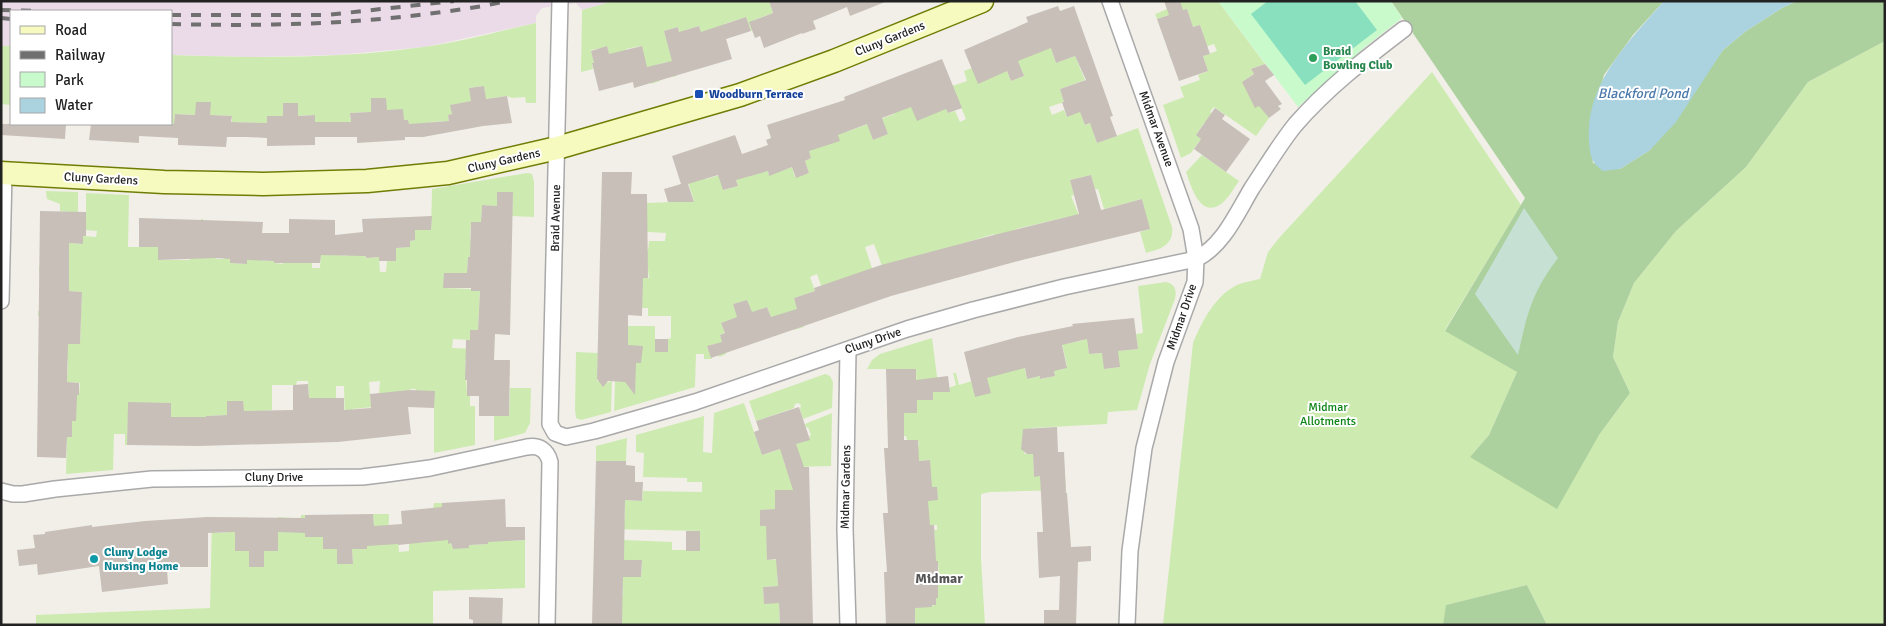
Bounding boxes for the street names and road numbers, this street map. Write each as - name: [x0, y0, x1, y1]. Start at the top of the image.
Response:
- street label: Cluny Gardens: [853, 18, 927, 60]
- street label: Midmar Avenue: [1135, 89, 1177, 169]
- street label: Cluny Gardens: [466, 145, 542, 177]
- street label: Cluny Gardens: [64, 170, 138, 188]
- street label: Braid Avenue: [548, 184, 564, 252]
- street label: Midmar Drive: [1164, 282, 1200, 352]
- street label: Cluny Drive: [843, 324, 903, 358]
- street label: Midmar Gardens: [838, 445, 854, 529]
- street label: Cluny Drive: [245, 470, 303, 485]

